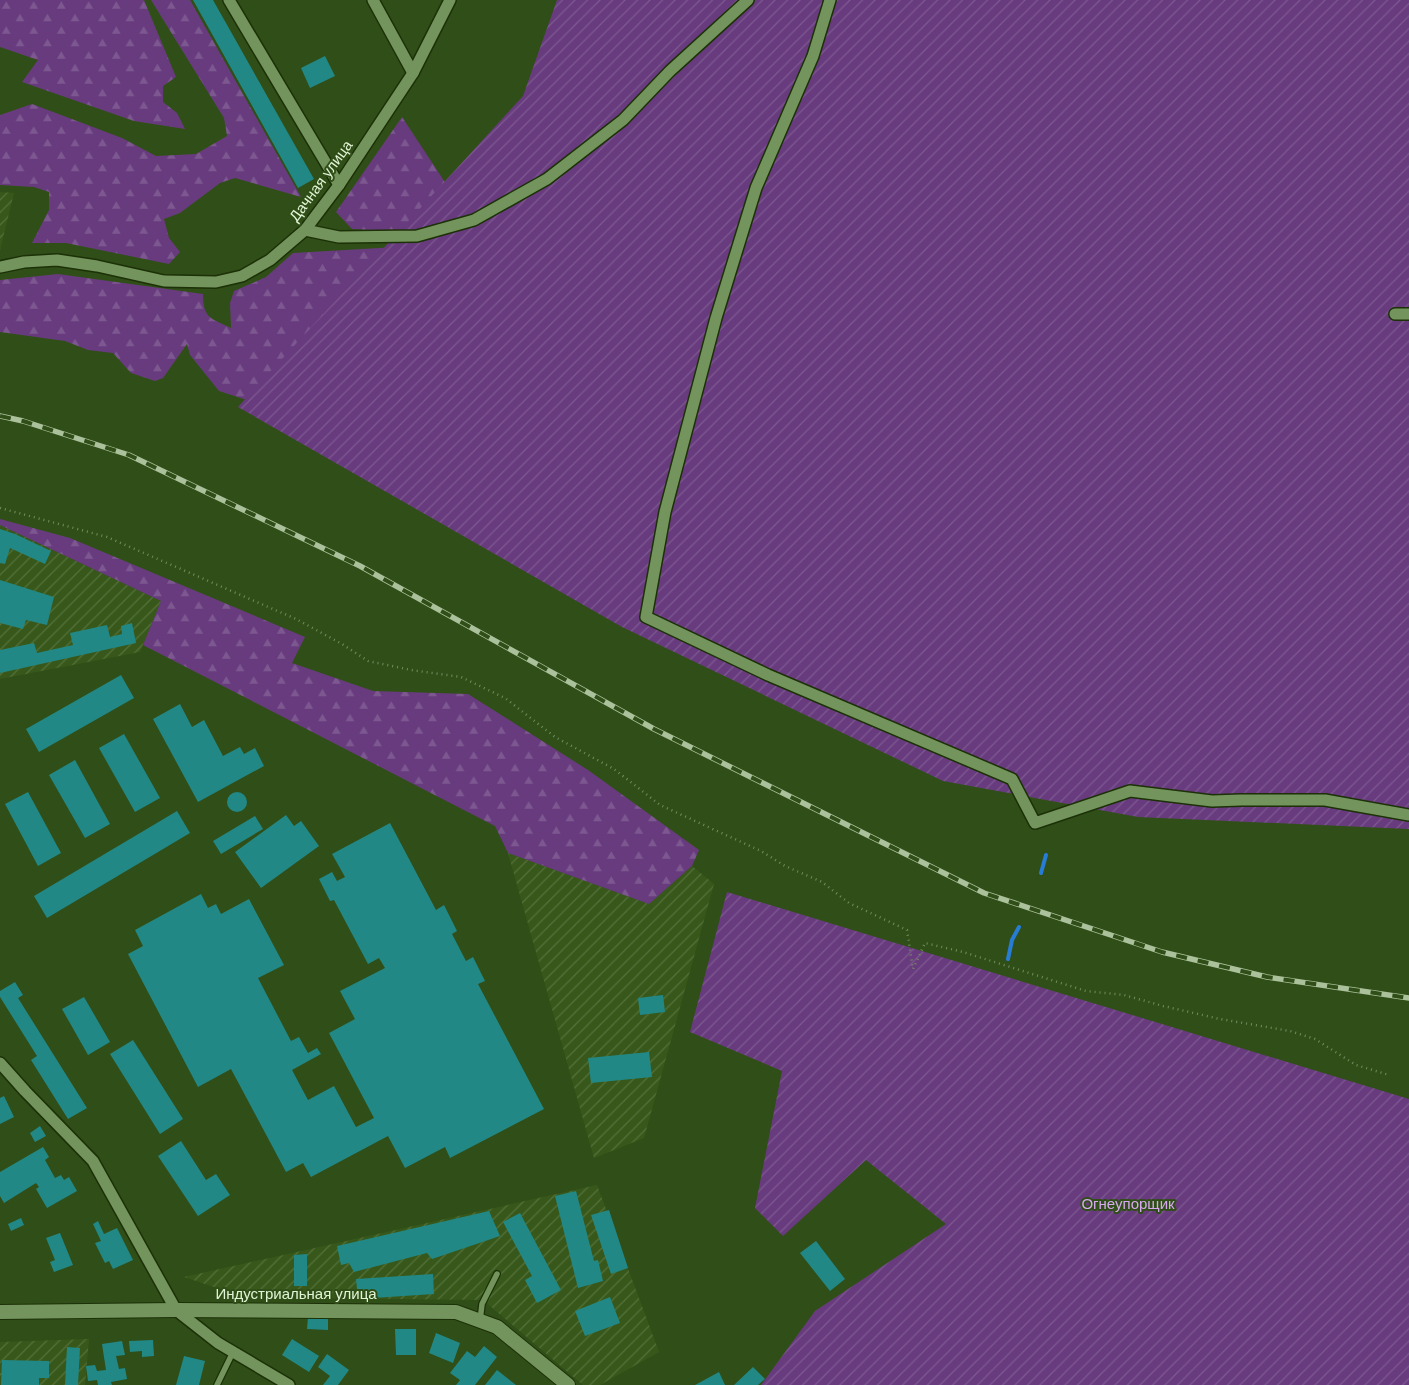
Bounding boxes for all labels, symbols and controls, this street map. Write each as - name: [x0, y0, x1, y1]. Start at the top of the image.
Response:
- street label: Дачная улица: [285, 136, 358, 226]
- park label: Огнеупорщик: [1081, 1194, 1175, 1214]
- street label: Индустриальная улица: [215, 1284, 377, 1304]

